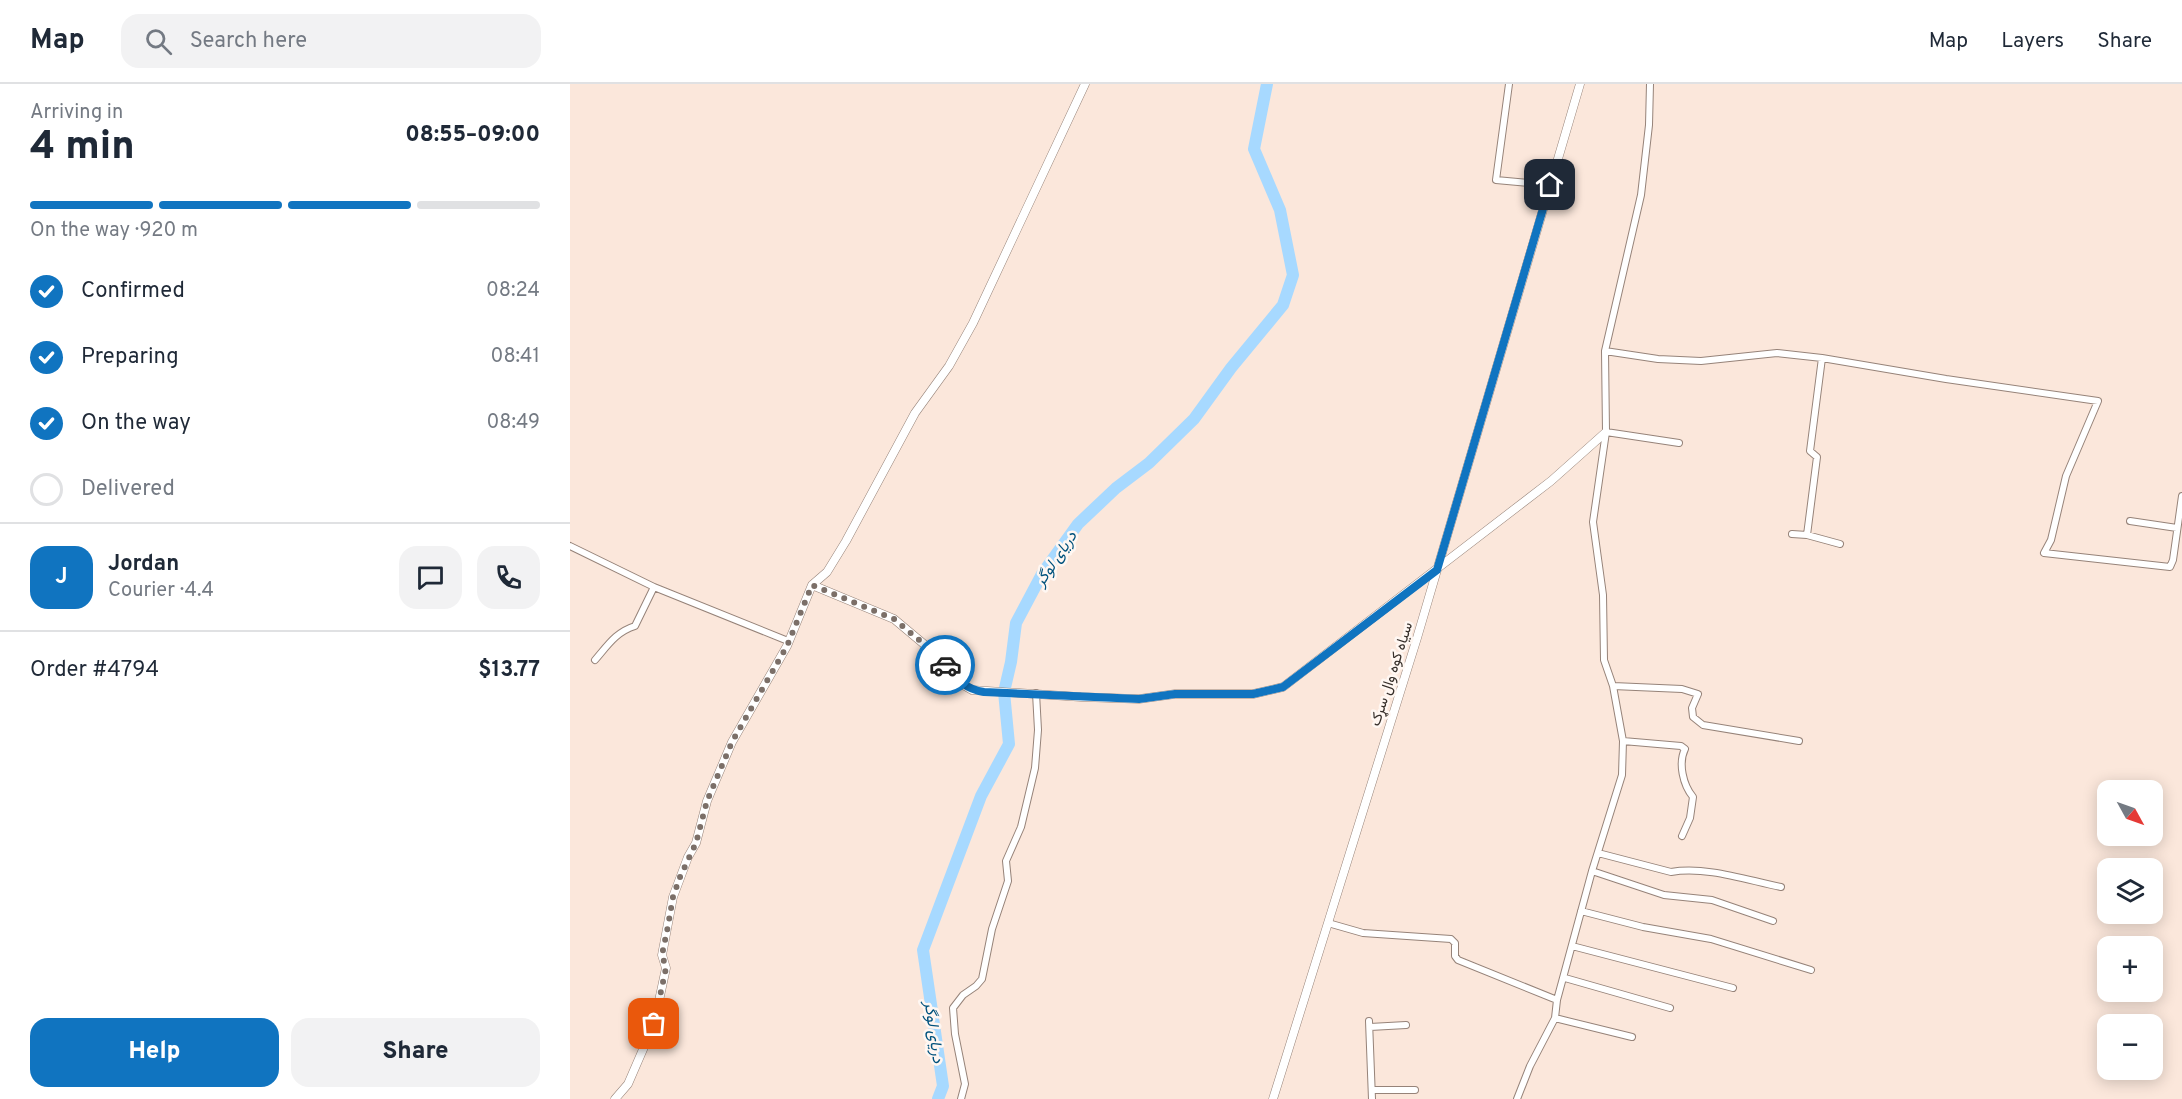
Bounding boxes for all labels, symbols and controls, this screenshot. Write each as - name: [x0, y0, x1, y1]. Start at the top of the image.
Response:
- search box: [121, 14, 541, 68]
- text: Map: [30, 23, 85, 59]
- icon: search: [142, 25, 175, 58]
- text: Search here: [190, 28, 307, 55]
- text: Map: [1929, 28, 1968, 55]
- text: Layers: [2001, 28, 2064, 55]
- text: Share: [2097, 28, 2152, 55]
- text: Arriving in: [30, 100, 123, 126]
- text: 08:55–09:00: [405, 122, 540, 149]
- text: 4 min: [30, 124, 135, 173]
- pin: [1524, 159, 1575, 210]
- icon: home: [1533, 168, 1566, 201]
- text: On the way · 920 m: [30, 218, 198, 244]
- icon: check: [30, 275, 63, 308]
- text: Confirmed: [81, 278, 185, 305]
- text: 08:24: [486, 278, 540, 304]
- icon: check: [30, 341, 63, 374]
- text: Preparing: [81, 344, 179, 371]
- text: 08:41: [491, 344, 540, 370]
- icon: check: [30, 407, 63, 440]
- text: On the way: [81, 410, 191, 437]
- text: 08:49: [486, 410, 540, 436]
- text: Delivered: [81, 476, 175, 503]
- water label: دریای لوگر: [1030, 527, 1083, 591]
- button: chat: [399, 546, 462, 609]
- button: phone: [477, 546, 540, 609]
- text: Jordan: [108, 551, 179, 578]
- text: J: [55, 564, 68, 591]
- text: Courier · 4.4: [108, 578, 214, 604]
- street label: سیاه کوه وال سړک: [1367, 620, 1418, 729]
- courier: [915, 635, 975, 695]
- icon: car: [929, 649, 962, 682]
- text: Order #4794: [30, 657, 159, 684]
- text: $13.77: [478, 657, 540, 684]
- north arrow: [2097, 780, 2163, 846]
- map controls: [2097, 780, 2163, 1080]
- button: layers: [2097, 858, 2163, 924]
- button: +: [2097, 936, 2163, 1002]
- pin: [628, 998, 679, 1049]
- water label: دریای لوگر: [919, 999, 947, 1065]
- icon: bag: [637, 1007, 670, 1040]
- button: −: [2097, 1014, 2163, 1080]
- button: Help: [30, 1018, 279, 1087]
- button: Share: [291, 1018, 540, 1087]

